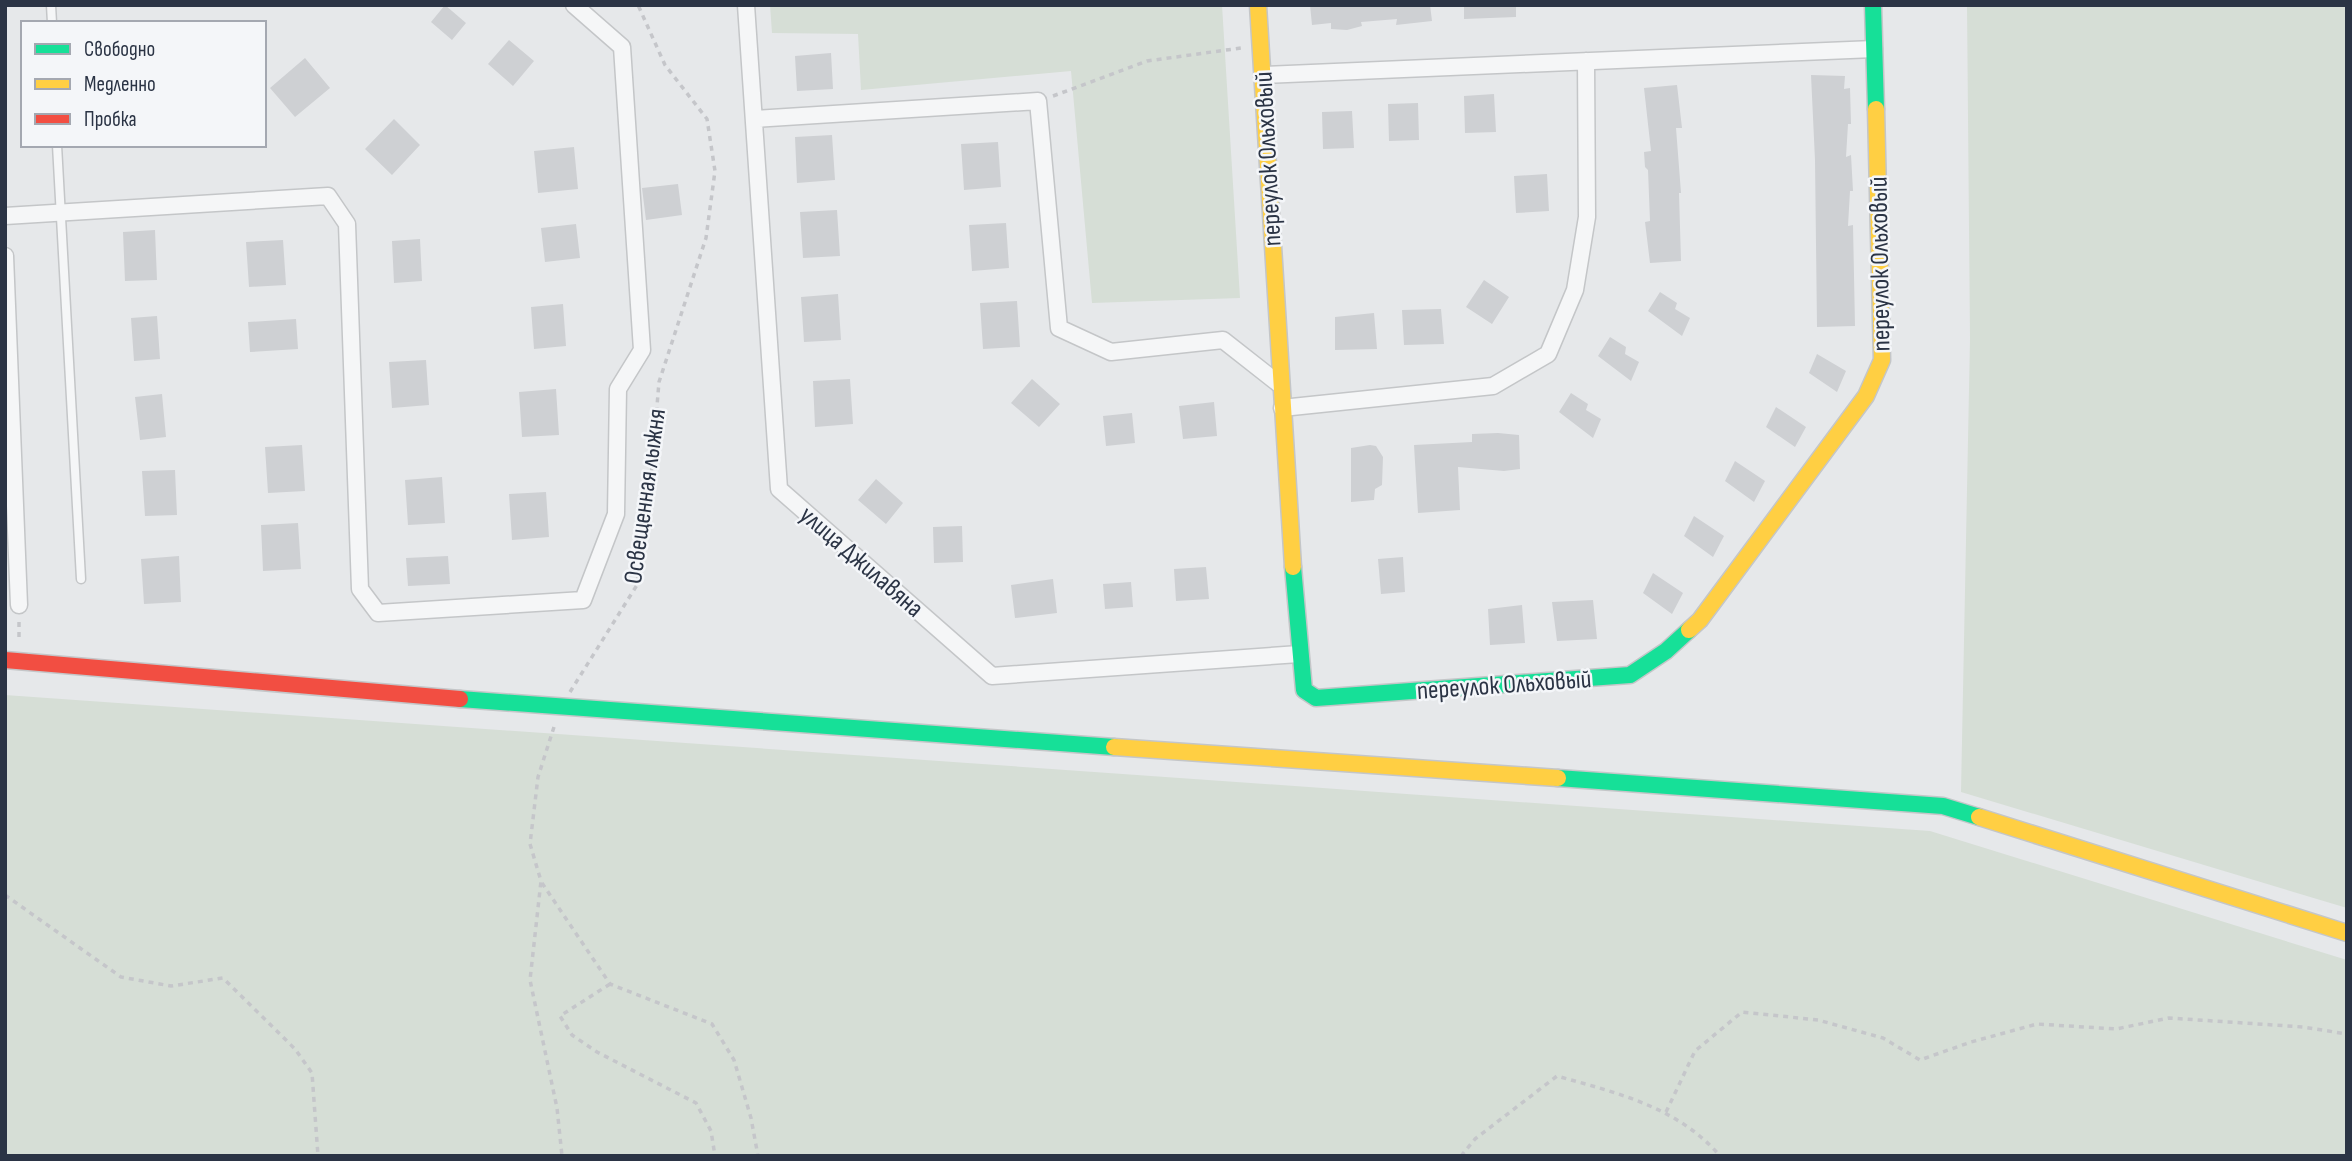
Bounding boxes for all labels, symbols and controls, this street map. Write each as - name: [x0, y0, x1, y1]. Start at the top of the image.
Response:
- legend: [21, 21, 266, 147]
- text: Свободно: [84, 37, 155, 62]
- street label: переулок Ольховый: [1248, 71, 1289, 247]
- text: Медленно: [84, 72, 156, 97]
- text: Пробка: [84, 107, 137, 132]
- street label: переулок Ольховый: [1863, 176, 1898, 352]
- street label: Освещенная лыжня: [618, 407, 673, 586]
- street label: улица Джилавяна: [793, 500, 929, 624]
- street label: переулок Ольховый: [1416, 664, 1592, 707]

